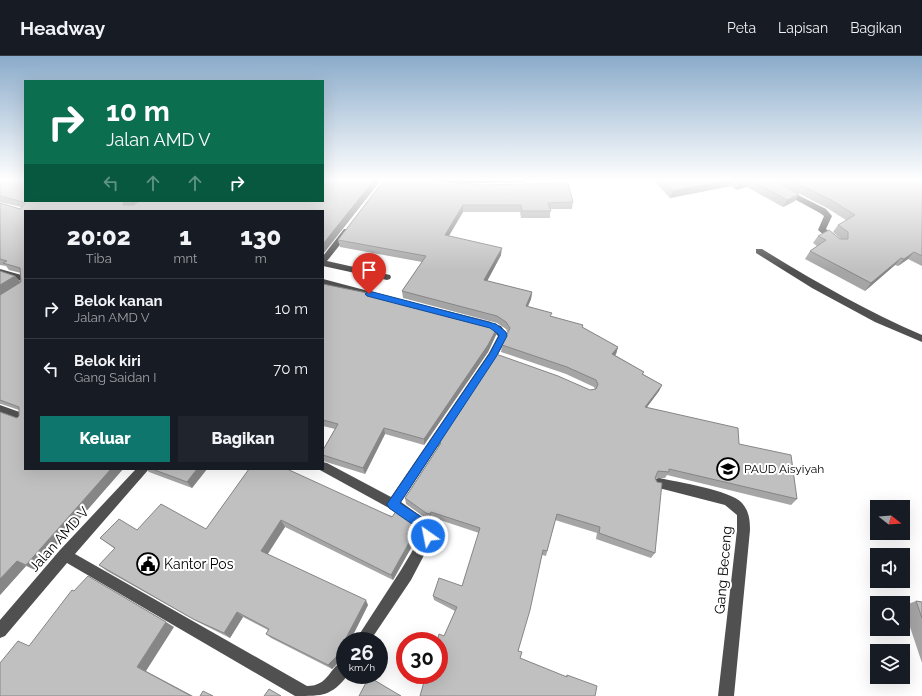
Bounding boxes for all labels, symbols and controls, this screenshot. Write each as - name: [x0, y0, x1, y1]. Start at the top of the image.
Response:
- text: Headway: [20, 17, 105, 39]
- text: Peta: [727, 20, 756, 36]
- text: Lapisan: [778, 20, 828, 36]
- text: Bagikan: [850, 20, 902, 36]
- text: 10 m: [106, 95, 170, 128]
- icon: right: [40, 96, 92, 148]
- text: Jalan AMD V: [106, 129, 211, 150]
- icon: left: [100, 172, 122, 194]
- icon: ahead: [142, 172, 164, 194]
- icon: ahead: [184, 172, 206, 194]
- icon: right: [226, 172, 248, 194]
- text: 20:02: [67, 222, 131, 251]
- text: 1: [179, 222, 192, 251]
- text: 130: [240, 222, 281, 251]
- text: Tiba: [86, 251, 112, 266]
- text: mnt: [174, 251, 197, 266]
- text: m: [255, 251, 267, 266]
- pin: [352, 253, 386, 294]
- icon: arrive: [358, 259, 380, 281]
- text: Belok kanan: [74, 292, 163, 310]
- icon: right: [40, 298, 62, 320]
- text: 10 m: [275, 300, 308, 318]
- text: Jalan AMD V: [74, 310, 150, 325]
- text: Belok kiri: [74, 352, 141, 370]
- icon: left: [40, 358, 62, 380]
- text: 70 m: [273, 360, 308, 378]
- text: Gang Saidan I: [74, 370, 156, 385]
- button: Keluar: [40, 416, 170, 462]
- button: Bagikan: [178, 416, 308, 462]
- school or university icon: PAUD Aisyiyah: [715, 456, 741, 482]
- place label: PAUD Aisyiyah: [744, 462, 824, 476]
- north arrow: [870, 500, 910, 540]
- map controls: [870, 500, 910, 684]
- street label: Jalan AMD V: [26, 503, 92, 575]
- position arrow: [407, 515, 449, 557]
- street label: Gang Beceng: [711, 525, 735, 615]
- button: sound: [870, 548, 910, 588]
- public building icon: Kantor Pos: [135, 551, 161, 577]
- place label: Kantor Pos: [164, 556, 234, 572]
- button: search: [870, 596, 910, 636]
- speed limit sign: 30: [396, 632, 448, 684]
- text: 26: [350, 641, 374, 665]
- button: layers: [870, 644, 910, 684]
- text: km/h: [349, 662, 375, 673]

